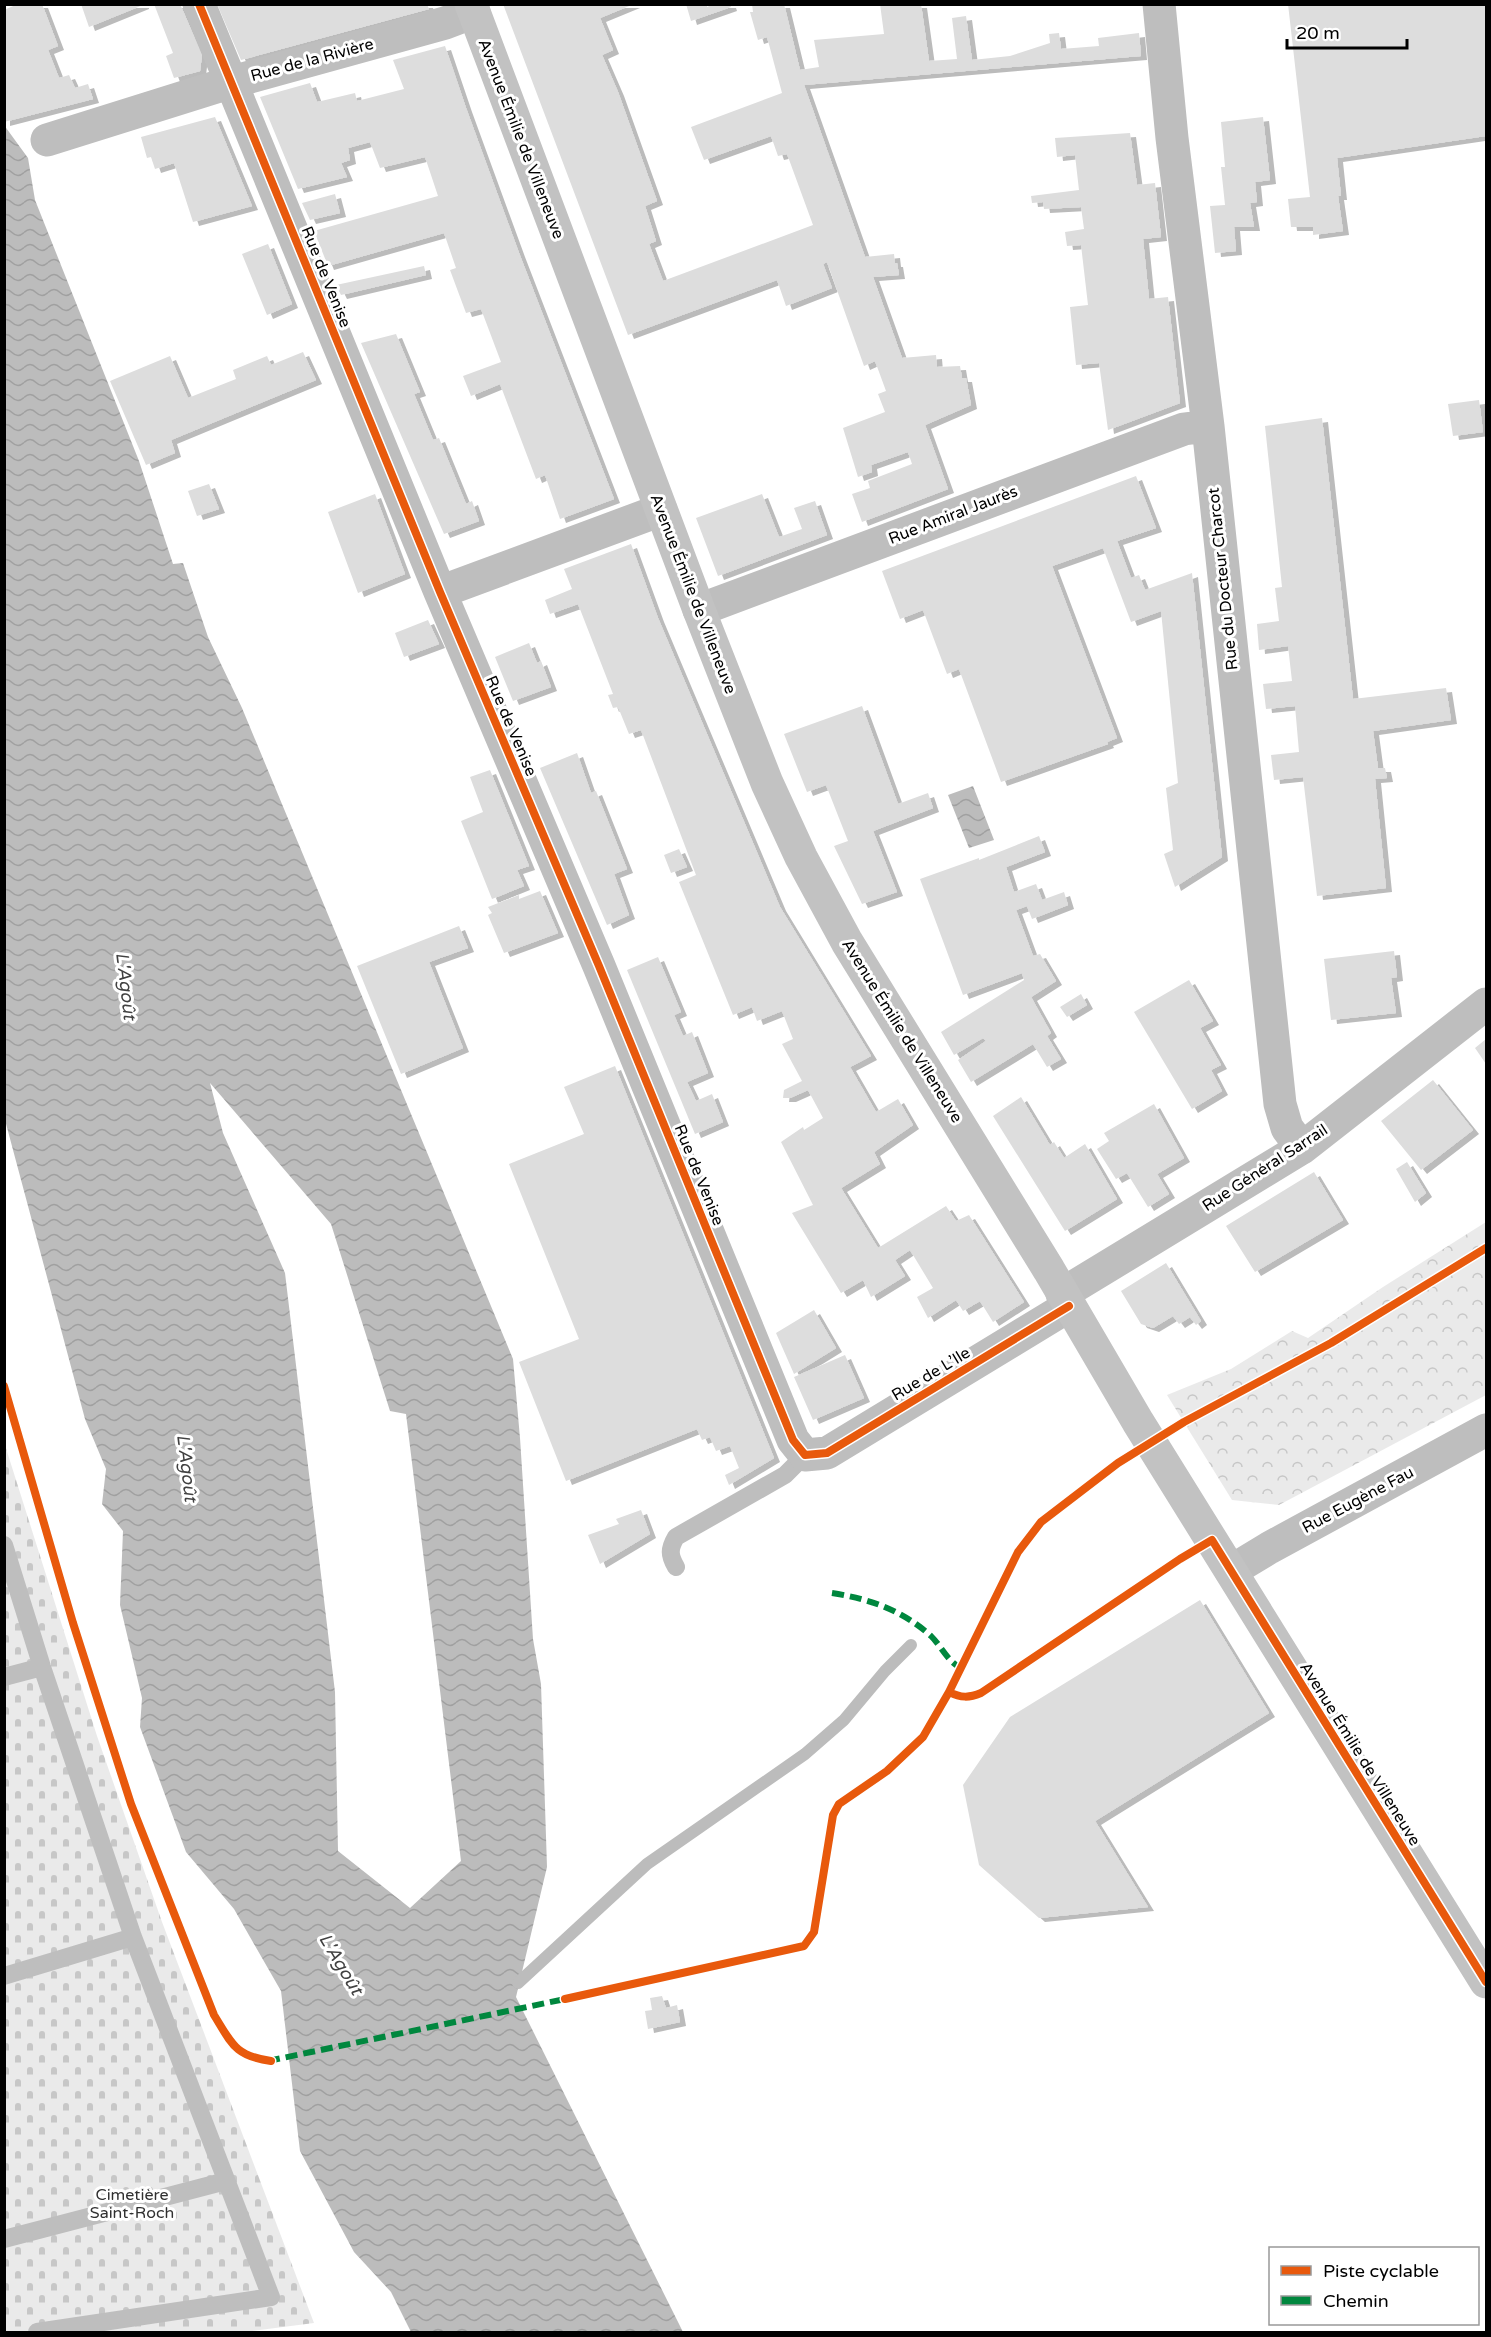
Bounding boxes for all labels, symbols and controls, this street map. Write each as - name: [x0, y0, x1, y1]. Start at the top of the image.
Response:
- scale bar: [1287, 12, 1407, 50]
- text: 20 m: [1296, 22, 1340, 44]
- street label: Rue de la Rivière: [248, 34, 376, 86]
- street label: Avenue Émilie de Villeneuve: [474, 36, 568, 242]
- street label: Rue de Venise: [297, 223, 355, 331]
- street label: Rue Amiral Jaurès: [886, 481, 1020, 549]
- street label: Rue du Docteur Charcot: [1203, 487, 1243, 671]
- street label: Avenue Émilie de Villeneuve: [646, 491, 740, 697]
- street label: Rue de Venise: [481, 673, 541, 779]
- street label: Avenue Émilie de Villeneuve: [837, 936, 967, 1126]
- water label: L'Agoût: [111, 951, 141, 1023]
- street label: Rue Général Sarrail: [1198, 1120, 1332, 1216]
- street label: Rue de Venise: [670, 1121, 728, 1229]
- street label: Rue de L’Ile: [888, 1343, 974, 1405]
- water label: L'Agoût: [172, 1433, 202, 1505]
- street label: Rue Eugène Fau: [1299, 1462, 1417, 1538]
- street label: Avenue Émilie de Villeneuve: [1295, 1659, 1425, 1849]
- water label: L'Agoût: [314, 1929, 369, 2001]
- park label: Cimetière Saint-Roch: [90, 2185, 174, 2223]
- legend: [1269, 2247, 1479, 2325]
- text: Piste cyclable: [1323, 2260, 1439, 2282]
- text: Chemin: [1323, 2290, 1389, 2312]

